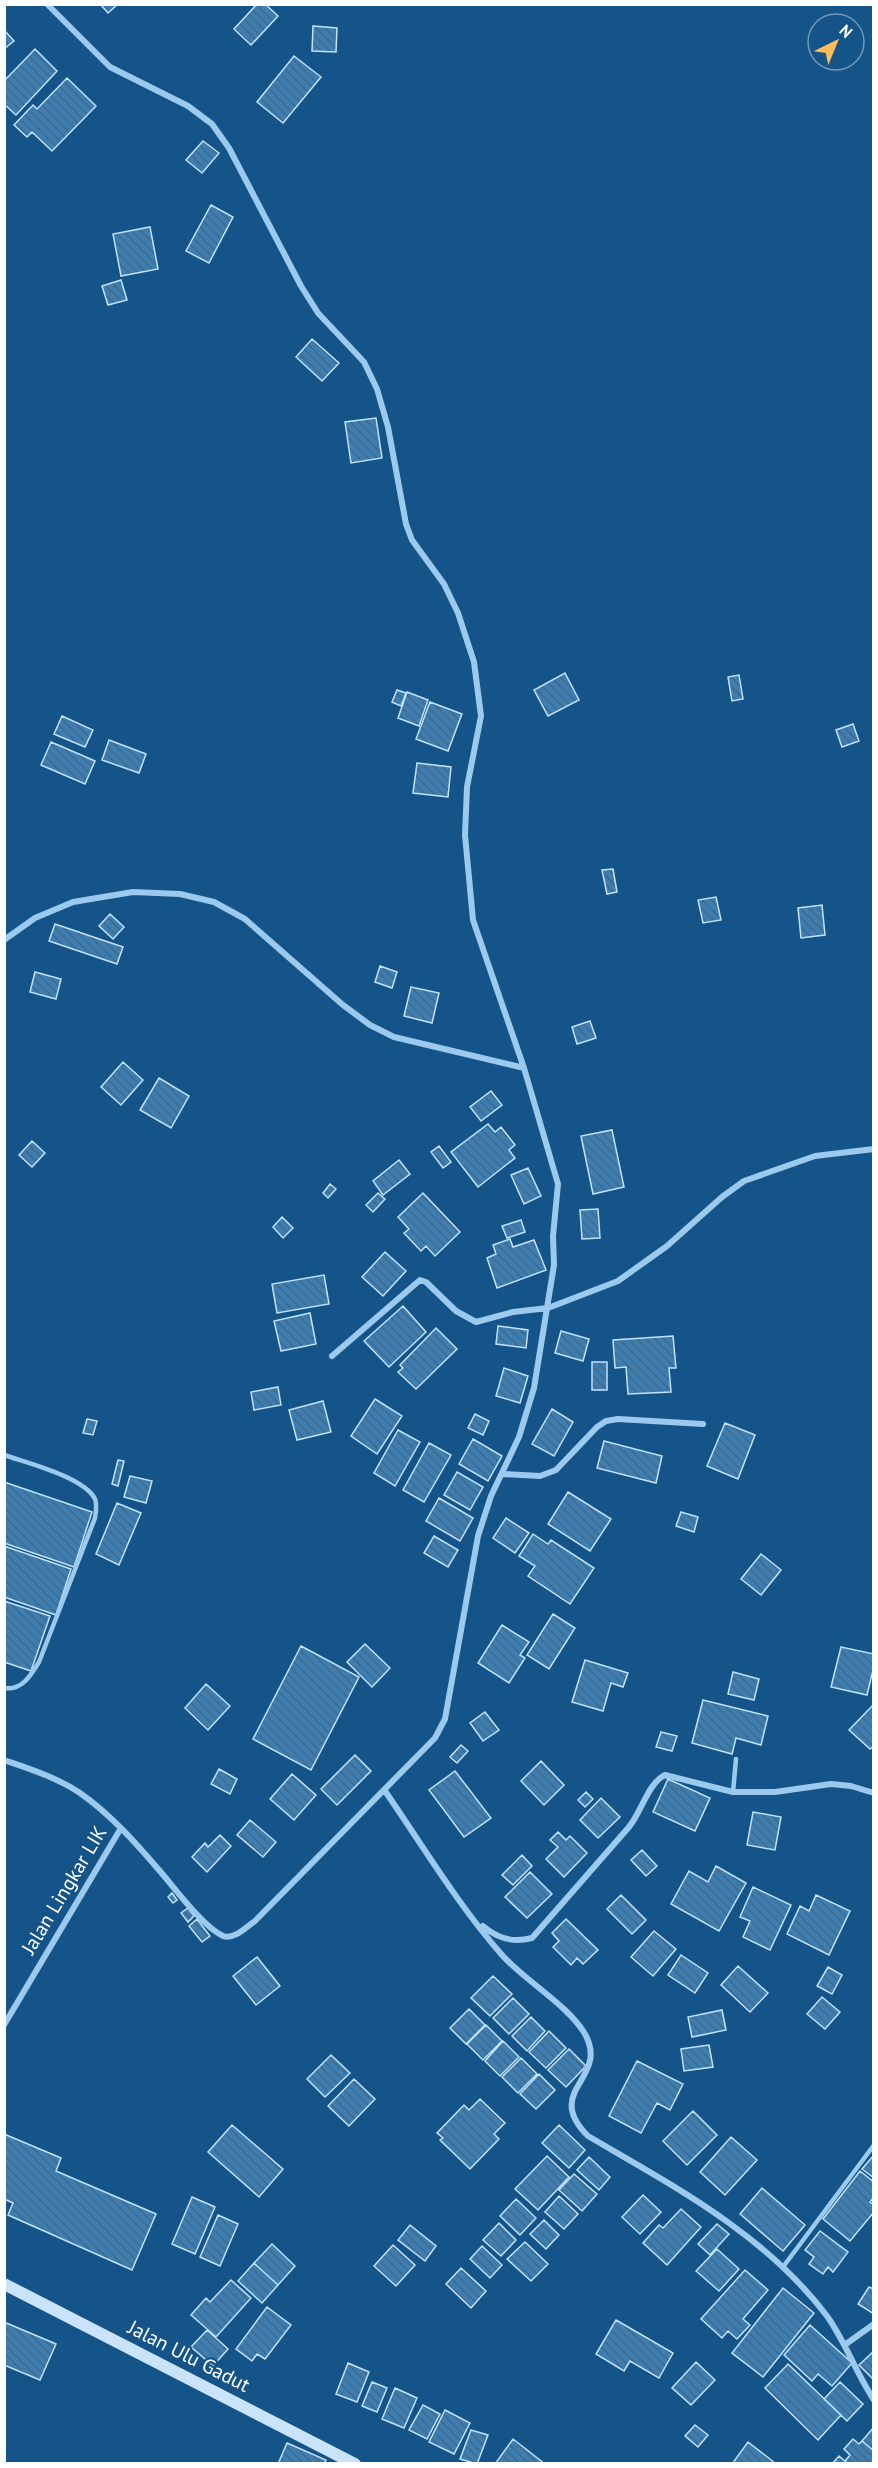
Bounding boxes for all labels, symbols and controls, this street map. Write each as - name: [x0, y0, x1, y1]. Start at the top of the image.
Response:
- north arrow: [806, 12, 866, 72]
- text: N: [836, 20, 857, 42]
- street label: Jalan Lingkar LIK: [15, 1821, 113, 1960]
- street label: Jalan Ulu Gadut: [123, 2314, 254, 2398]

